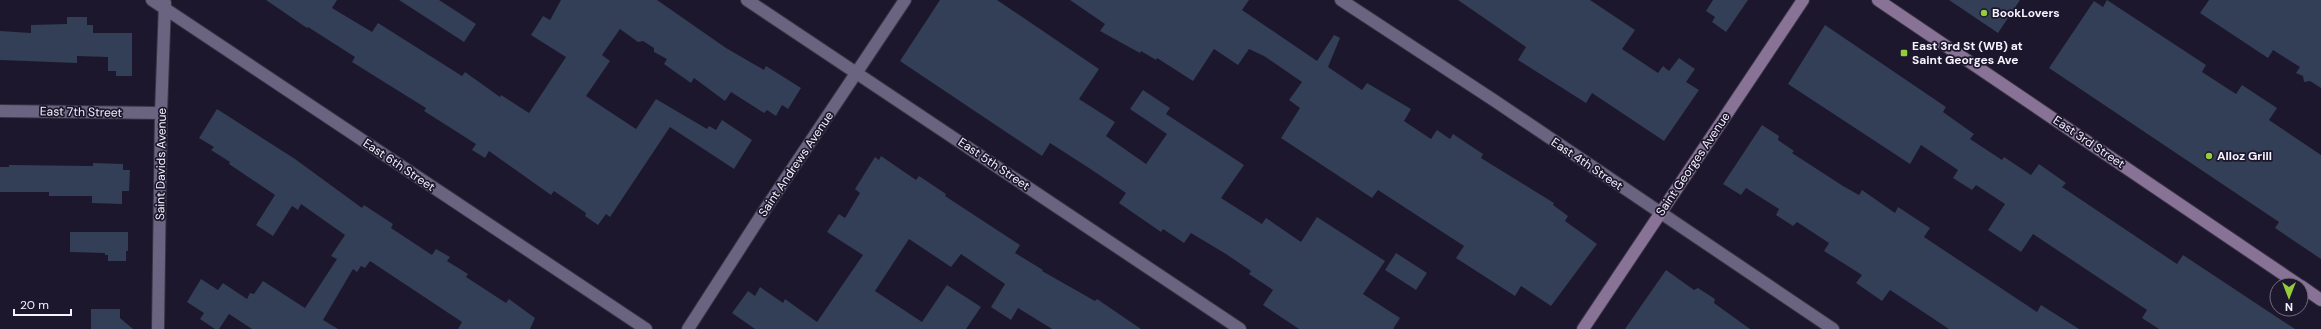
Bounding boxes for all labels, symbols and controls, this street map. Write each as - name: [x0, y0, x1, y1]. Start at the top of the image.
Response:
- place label: BookLovers: [1992, 5, 2060, 21]
- marker: BookLovers: [1979, 8, 1989, 18]
- place label: East 3rd St (WB) at Saint Georges Ave: [1912, 38, 2023, 68]
- marker: East 3rd St (WB) at Saint Georges Ave: [1899, 48, 1909, 58]
- street label: East 7th Street: [40, 103, 123, 121]
- street label: Saint Davids Avenue: [152, 107, 170, 220]
- street label: Saint Andrews Avenue: [755, 108, 837, 220]
- street label: Saint Georges Avenue: [1652, 109, 1734, 219]
- street label: East 3rd Street: [2050, 112, 2128, 172]
- street label: East 5th Street: [955, 134, 1033, 194]
- street label: East 4th Street: [1548, 134, 1626, 194]
- street label: East 6th Street: [360, 135, 438, 195]
- place label: Alloz Grill: [2217, 148, 2272, 164]
- marker: Alloz Grill: [2204, 151, 2214, 161]
- north arrow: [2269, 277, 2309, 317]
- scale bar: [14, 291, 71, 317]
- text: 20 m: [20, 297, 49, 313]
- text: N: [2285, 300, 2293, 314]

